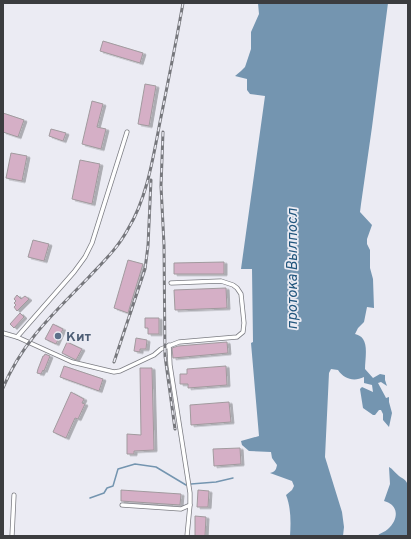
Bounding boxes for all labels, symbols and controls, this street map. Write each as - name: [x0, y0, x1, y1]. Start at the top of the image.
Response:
- water label: протока Вылпосл: [284, 208, 303, 330]
- place label: Кит: [66, 329, 92, 346]
- marker: Кит: [53, 331, 63, 341]

